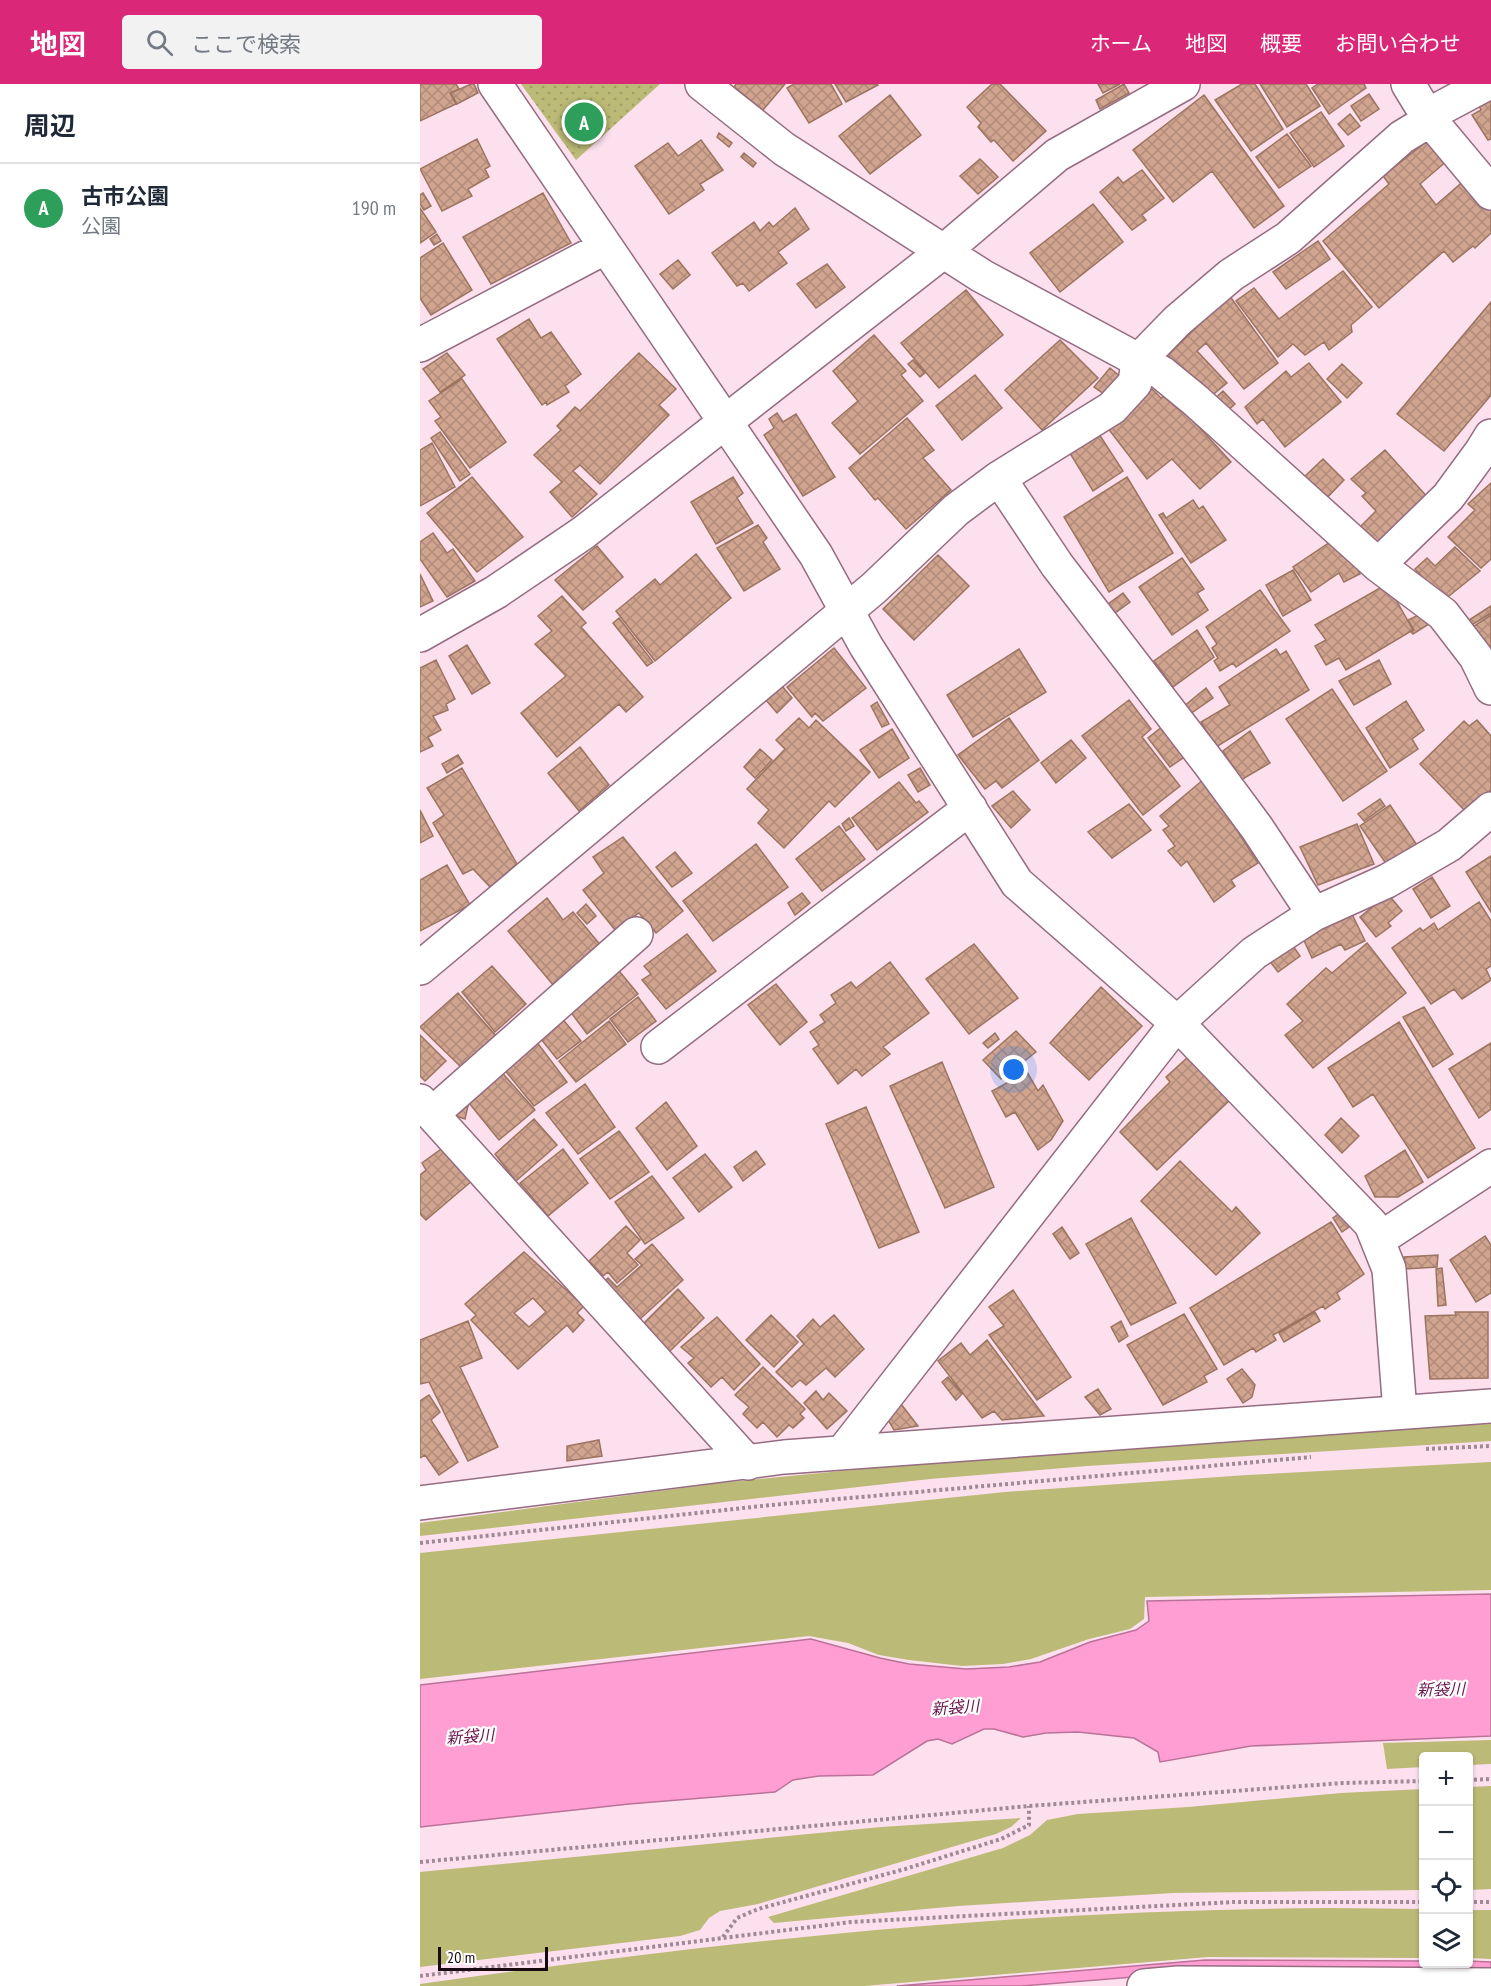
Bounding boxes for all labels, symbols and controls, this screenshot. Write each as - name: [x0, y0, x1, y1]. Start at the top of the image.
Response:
- search box: [122, 15, 542, 69]
- text: 地図: [30, 25, 86, 62]
- icon: search: [143, 26, 176, 59]
- text: ここで検索: [191, 30, 301, 58]
- text: ホーム: [1090, 30, 1152, 57]
- text: 地図: [1185, 30, 1227, 57]
- text: 概要: [1260, 30, 1302, 57]
- text: お問い合わせ: [1335, 30, 1461, 57]
- pin: A: [564, 99, 604, 144]
- text: 周辺: [24, 109, 76, 142]
- text: 古市公園: [81, 182, 169, 210]
- text: A: [38, 195, 49, 221]
- text: 190 m: [352, 195, 396, 221]
- text: 公園: [81, 213, 121, 239]
- your location: [999, 1055, 1028, 1084]
- water label: 新袋川: [1417, 1679, 1467, 1699]
- water label: 新袋川: [930, 1695, 982, 1719]
- water label: 新袋川: [445, 1724, 497, 1748]
- map controls: [1419, 1752, 1473, 1968]
- button: +: [1419, 1752, 1473, 1806]
- button: −: [1419, 1806, 1473, 1860]
- button: locate: [1419, 1860, 1473, 1914]
- button: layers: [1419, 1914, 1473, 1968]
- scale bar: [438, 1944, 548, 1972]
- text: 20 m: [447, 1947, 475, 1967]

